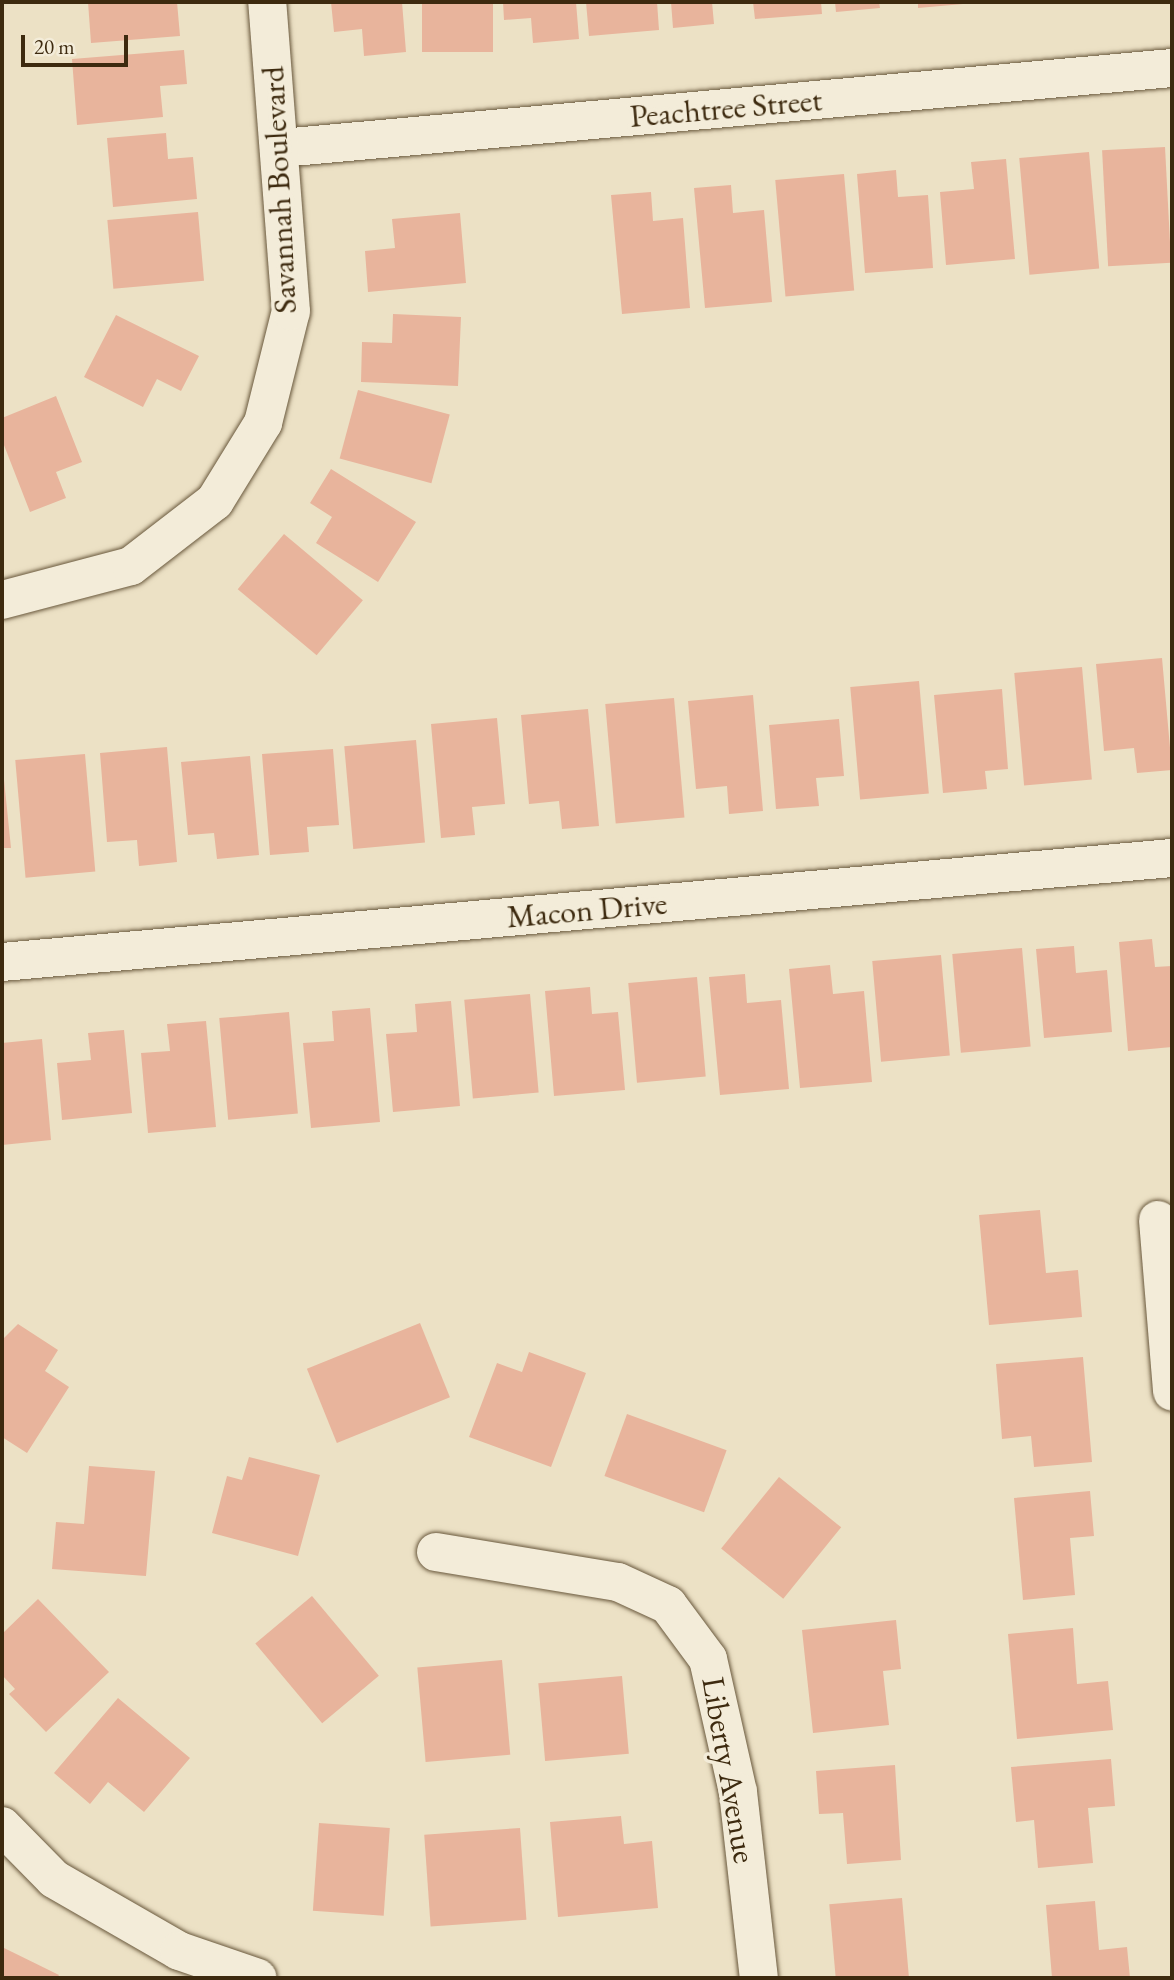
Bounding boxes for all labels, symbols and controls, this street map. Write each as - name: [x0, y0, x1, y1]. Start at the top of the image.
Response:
- scale bar: [24, 21, 131, 65]
- text: 20 m: [34, 33, 75, 60]
- street label: Savannah Boulevard: [253, 65, 305, 315]
- street label: Peachtree Street: [628, 80, 824, 136]
- street label: Macon Drive: [505, 884, 669, 936]
- street label: Liberty Avenue: [694, 1674, 764, 1866]

